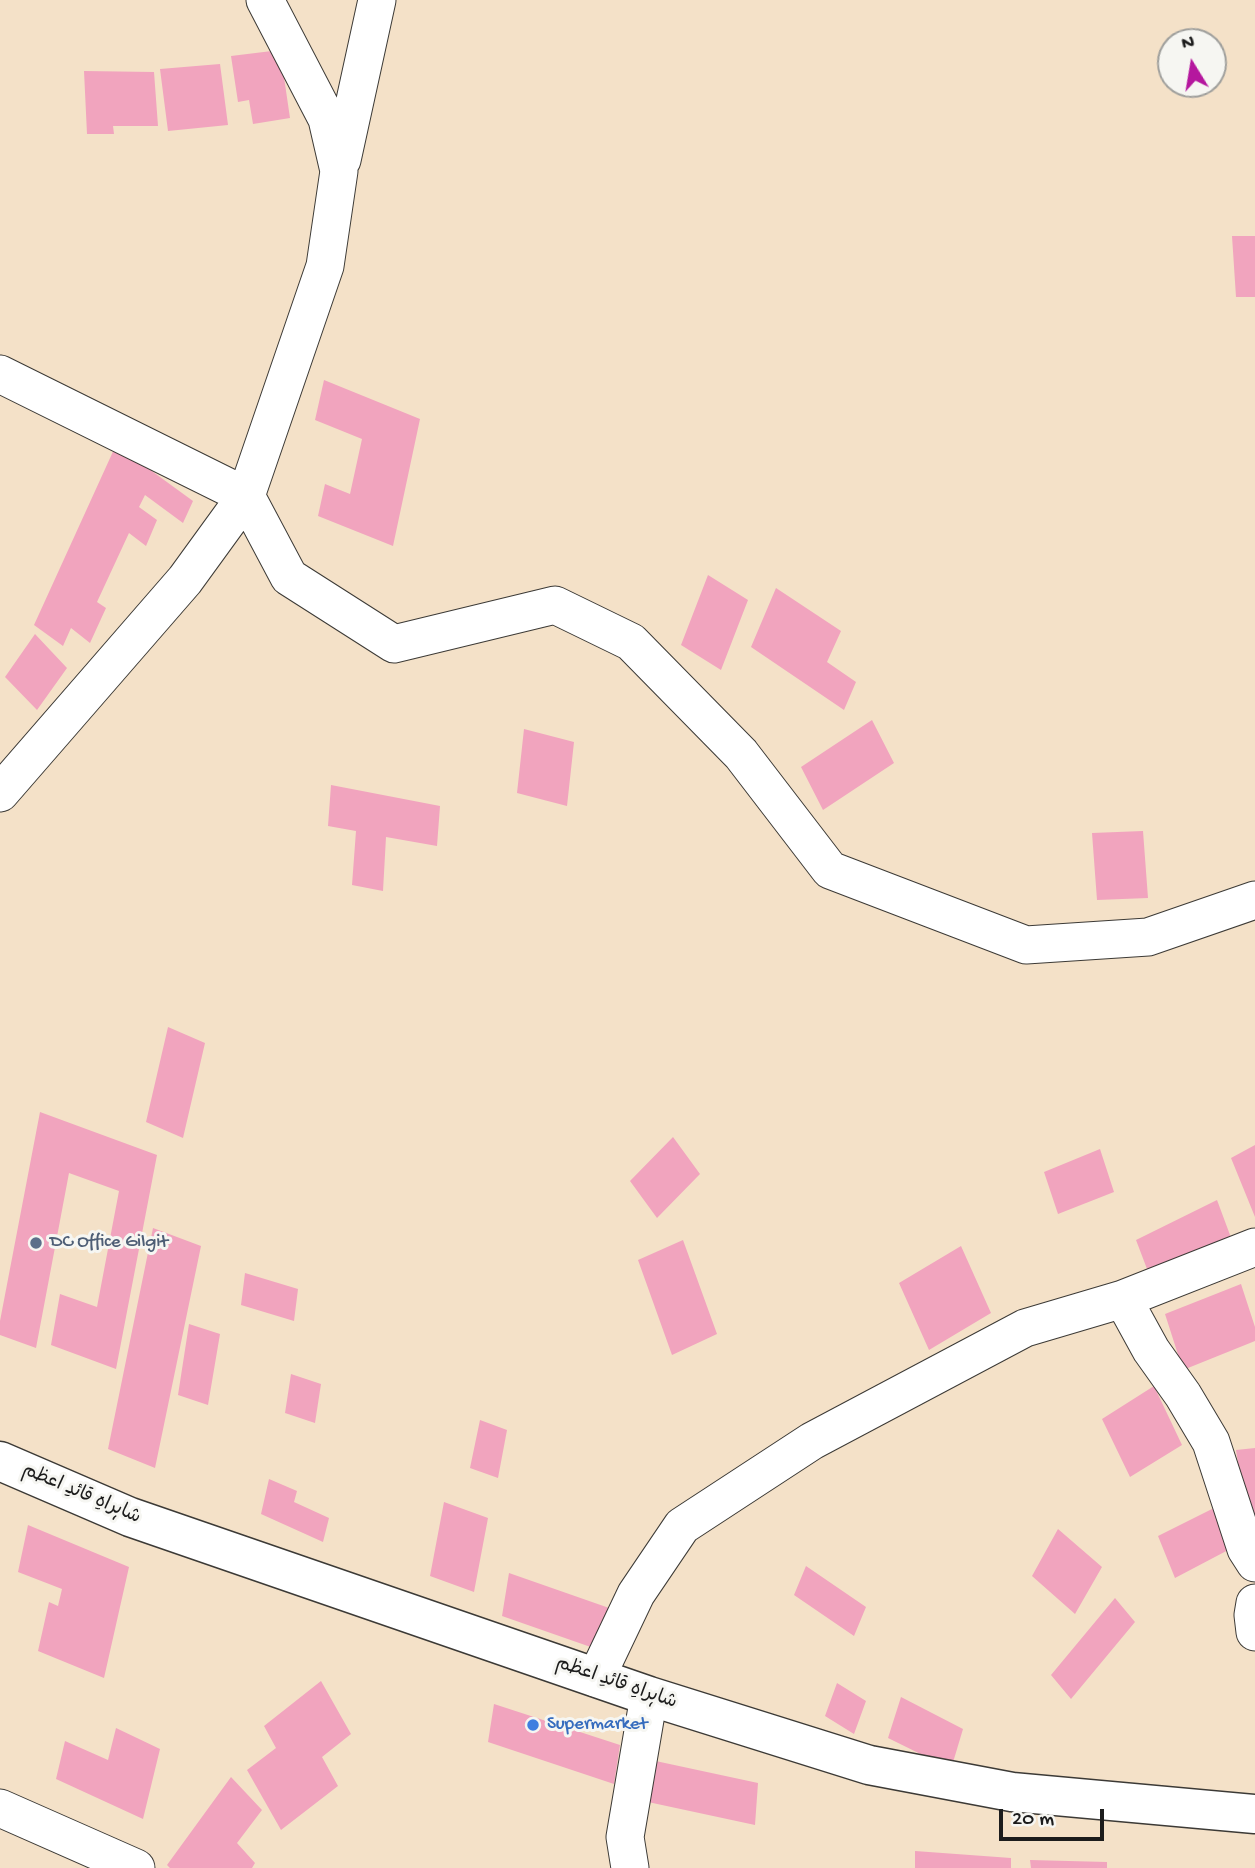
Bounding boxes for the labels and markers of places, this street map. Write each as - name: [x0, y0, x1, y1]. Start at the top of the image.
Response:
- place label: DC Office Gilgit: [50, 1232, 168, 1254]
- marker: DC Office Gilgit: [28, 1235, 44, 1251]
- place label: Supermarket: [547, 1714, 647, 1736]
- marker: Supermarket: [525, 1717, 541, 1733]

